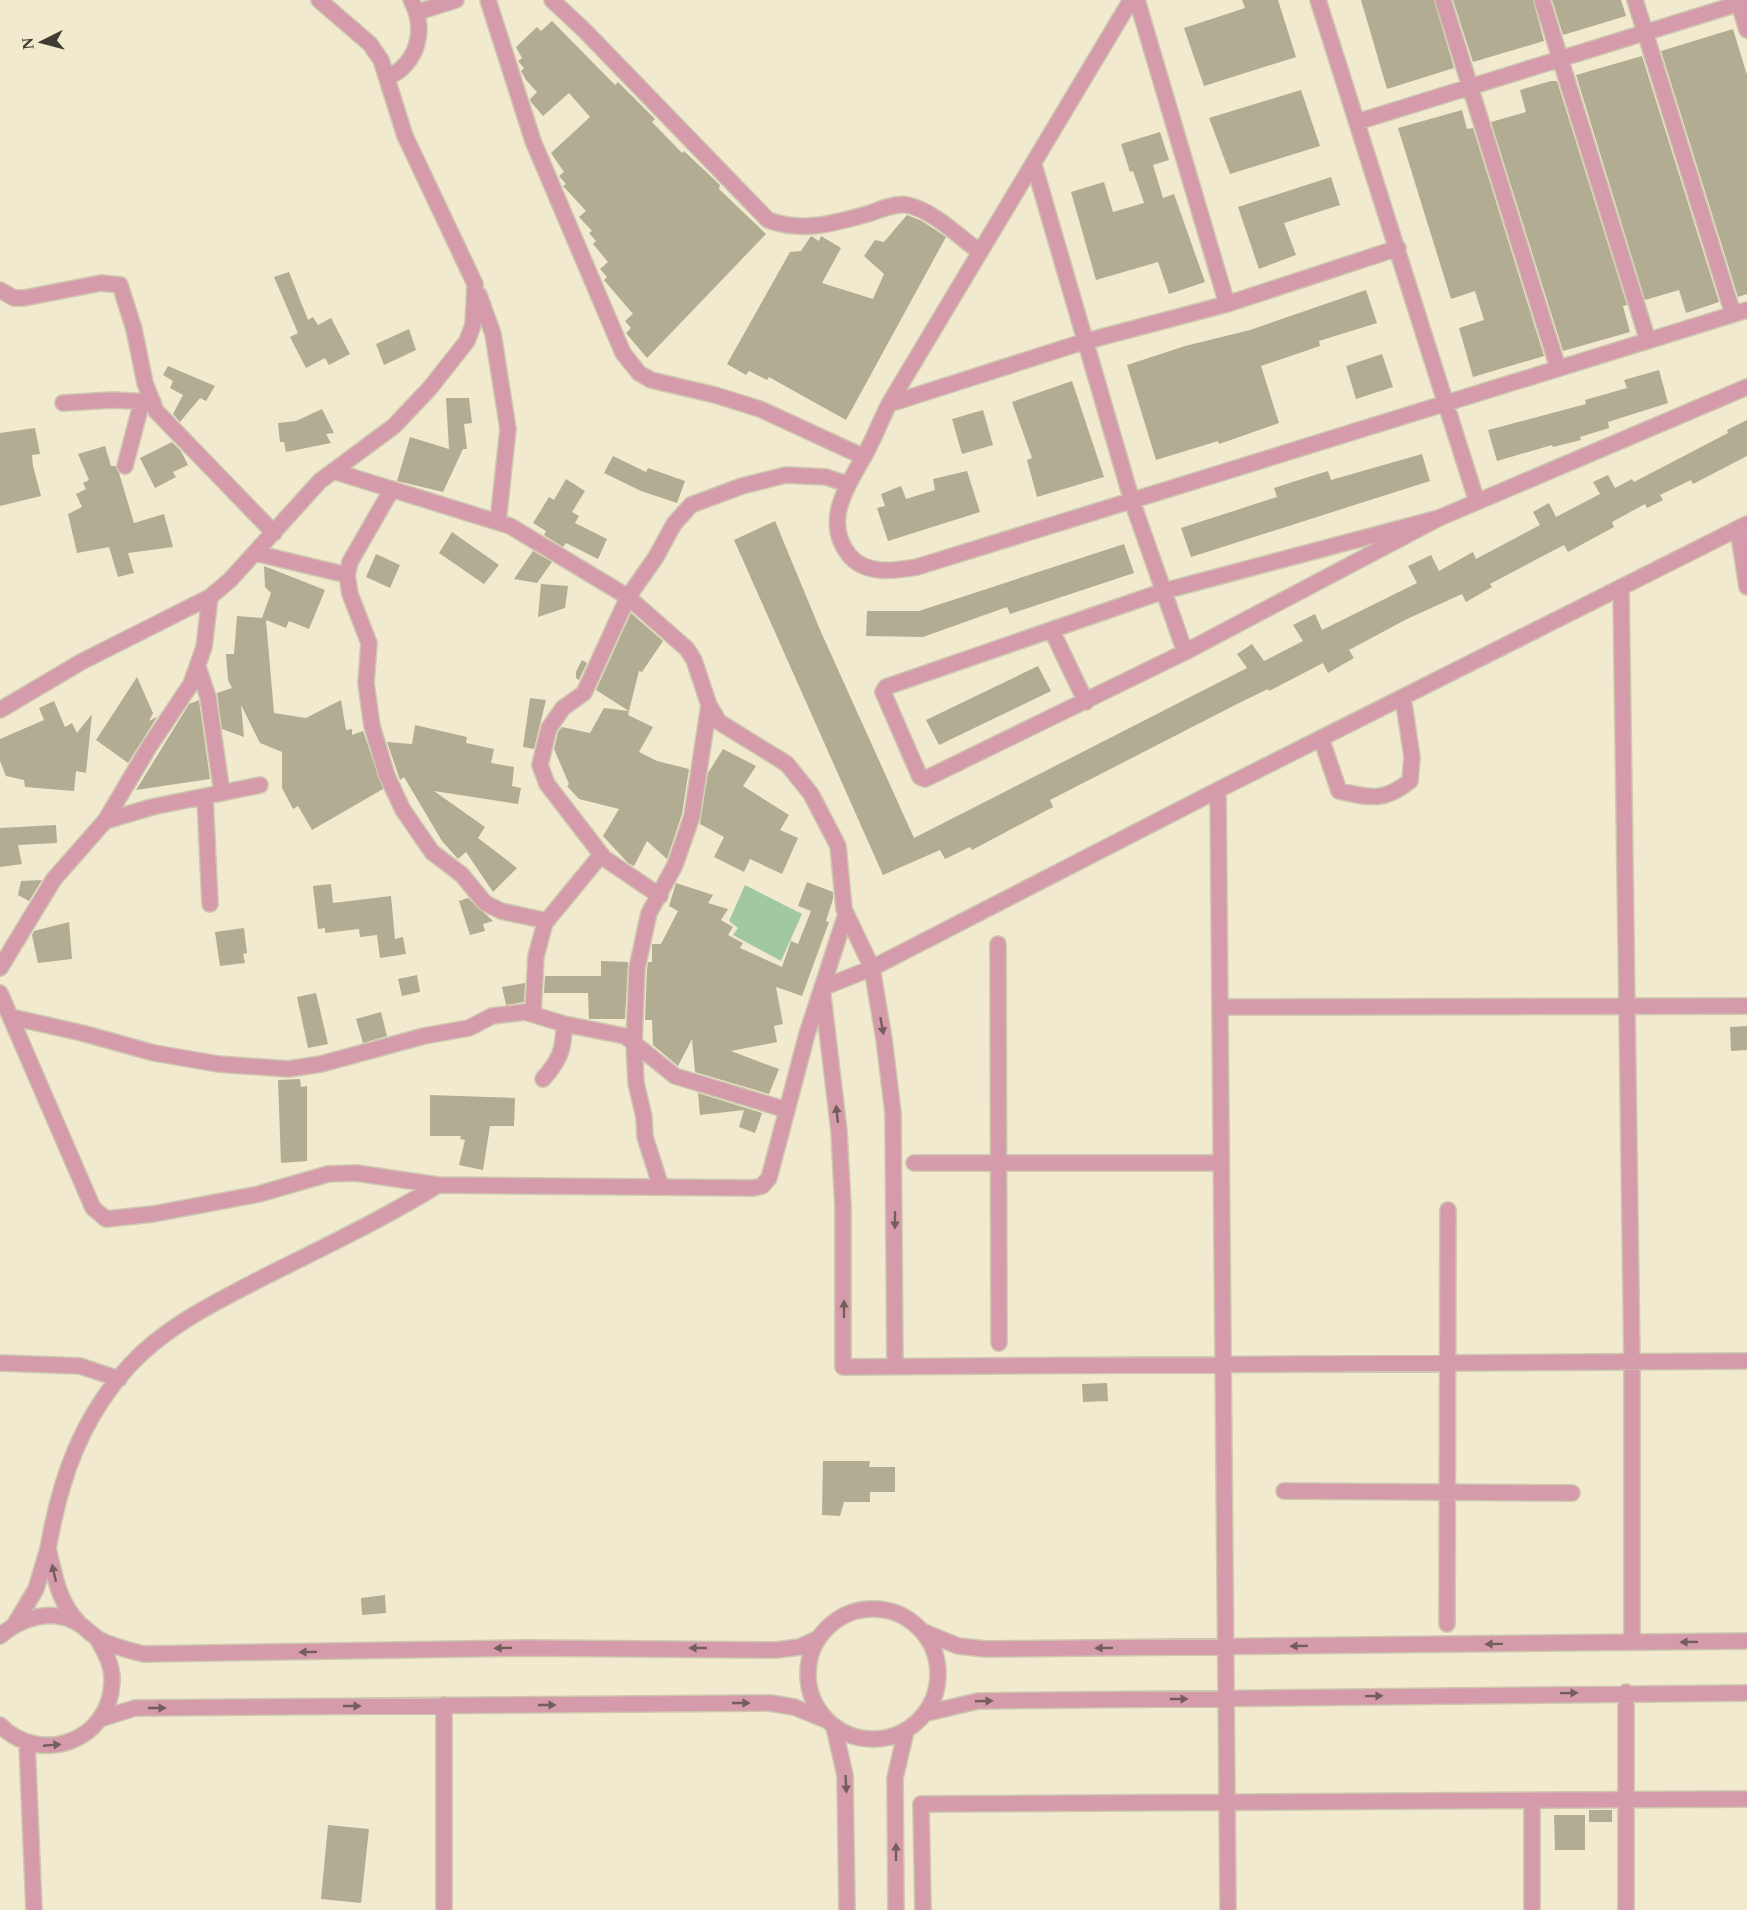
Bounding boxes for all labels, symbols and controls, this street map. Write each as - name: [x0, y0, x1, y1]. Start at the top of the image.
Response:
- north arrow: [12, 12, 72, 72]
- text: N: [18, 36, 37, 50]
- one-way arrow: [878, 1017, 887, 1036]
- one-way arrow: [832, 1104, 842, 1123]
- one-way arrow: [890, 1211, 900, 1230]
- one-way arrow: [839, 1299, 849, 1318]
- one-way arrow: [49, 1564, 59, 1582]
- one-way arrow: [1679, 1637, 1698, 1647]
- one-way arrow: [1484, 1639, 1503, 1649]
- one-way arrow: [1289, 1641, 1308, 1651]
- one-way arrow: [688, 1643, 707, 1653]
- one-way arrow: [1094, 1643, 1113, 1653]
- one-way arrow: [493, 1644, 512, 1653]
- one-way arrow: [298, 1647, 317, 1657]
- one-way arrow: [1559, 1688, 1578, 1698]
- one-way arrow: [1364, 1692, 1383, 1701]
- one-way arrow: [1169, 1694, 1188, 1704]
- one-way arrow: [974, 1697, 993, 1706]
- one-way arrow: [732, 1698, 751, 1708]
- one-way arrow: [537, 1700, 556, 1709]
- one-way arrow: [342, 1701, 361, 1711]
- one-way arrow: [147, 1703, 166, 1713]
- one-way arrow: [43, 1740, 62, 1749]
- one-way arrow: [841, 1774, 850, 1793]
- one-way arrow: [891, 1842, 901, 1861]

